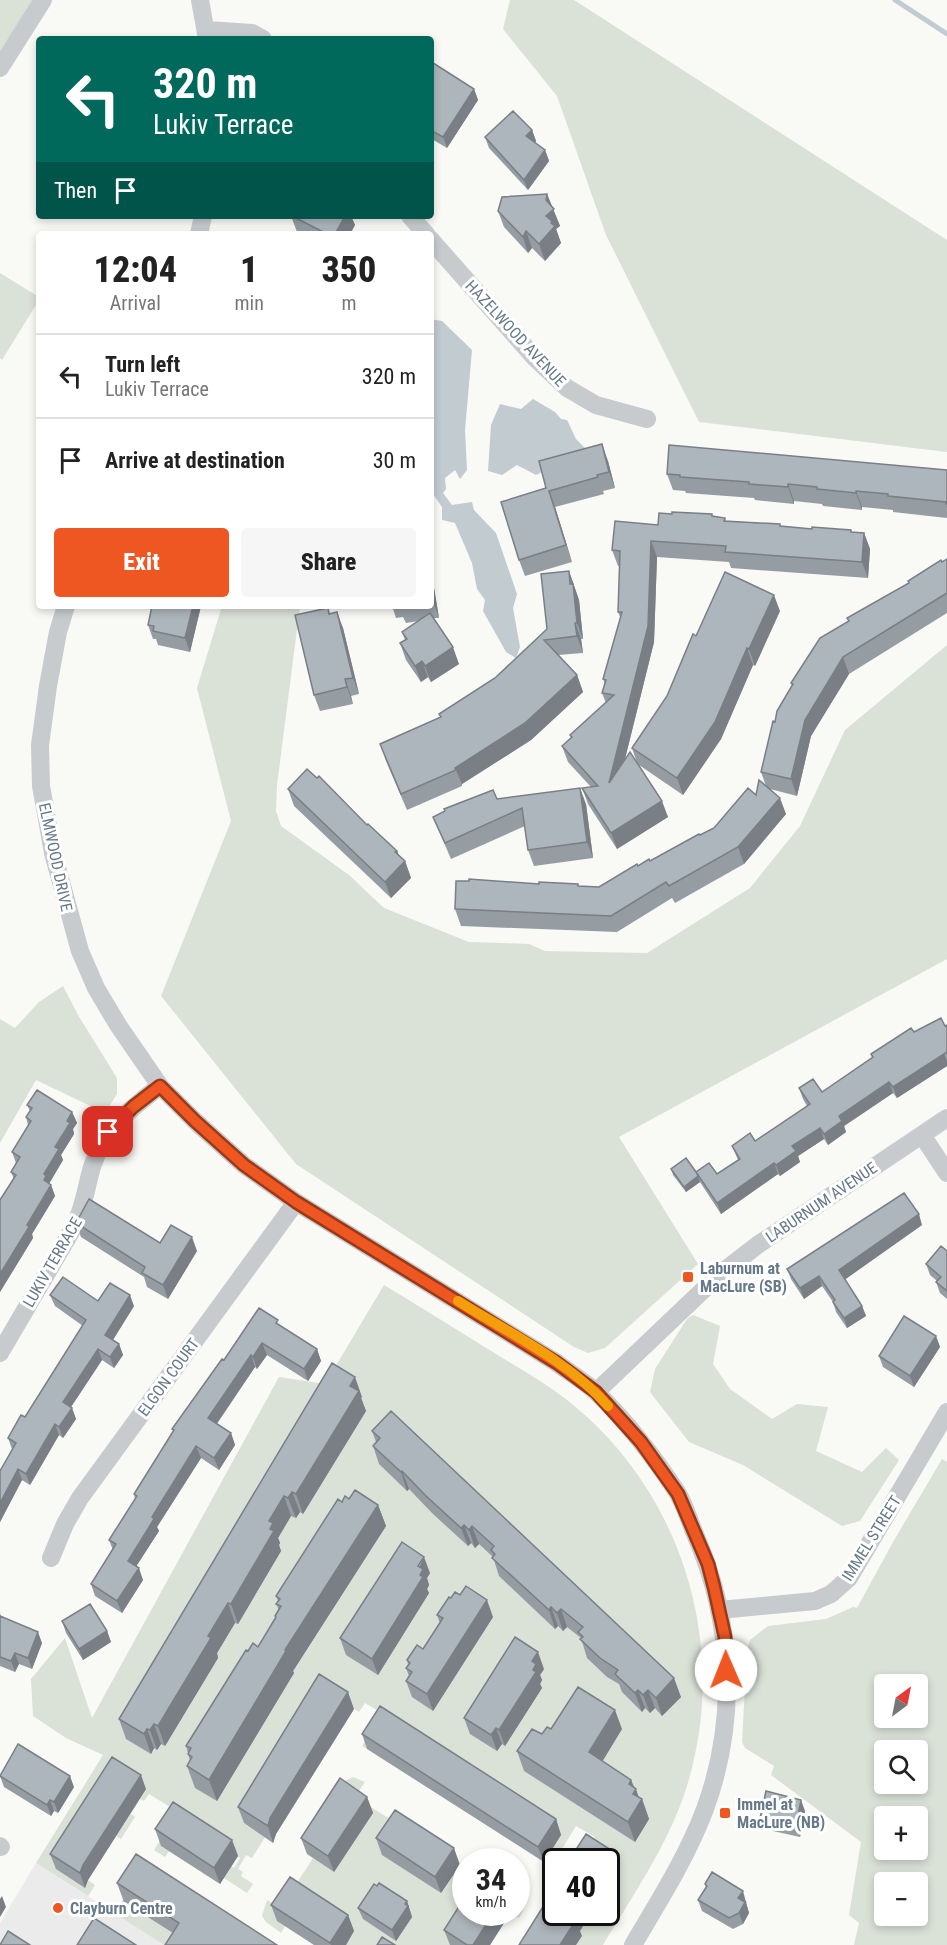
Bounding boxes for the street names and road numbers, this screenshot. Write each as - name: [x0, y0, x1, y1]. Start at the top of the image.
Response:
- street label: HAZELWOOD AVENUE: [461, 276, 570, 391]
- street label: ELMWOOD DRIVE: [35, 801, 76, 913]
- street label: LABURNUM AVENUE: [762, 1158, 881, 1247]
- street label: LUKIV TERRACE: [19, 1214, 86, 1311]
- street label: ELGON COURT: [134, 1335, 203, 1420]
- street label: IMMEL STREET: [838, 1492, 905, 1584]

